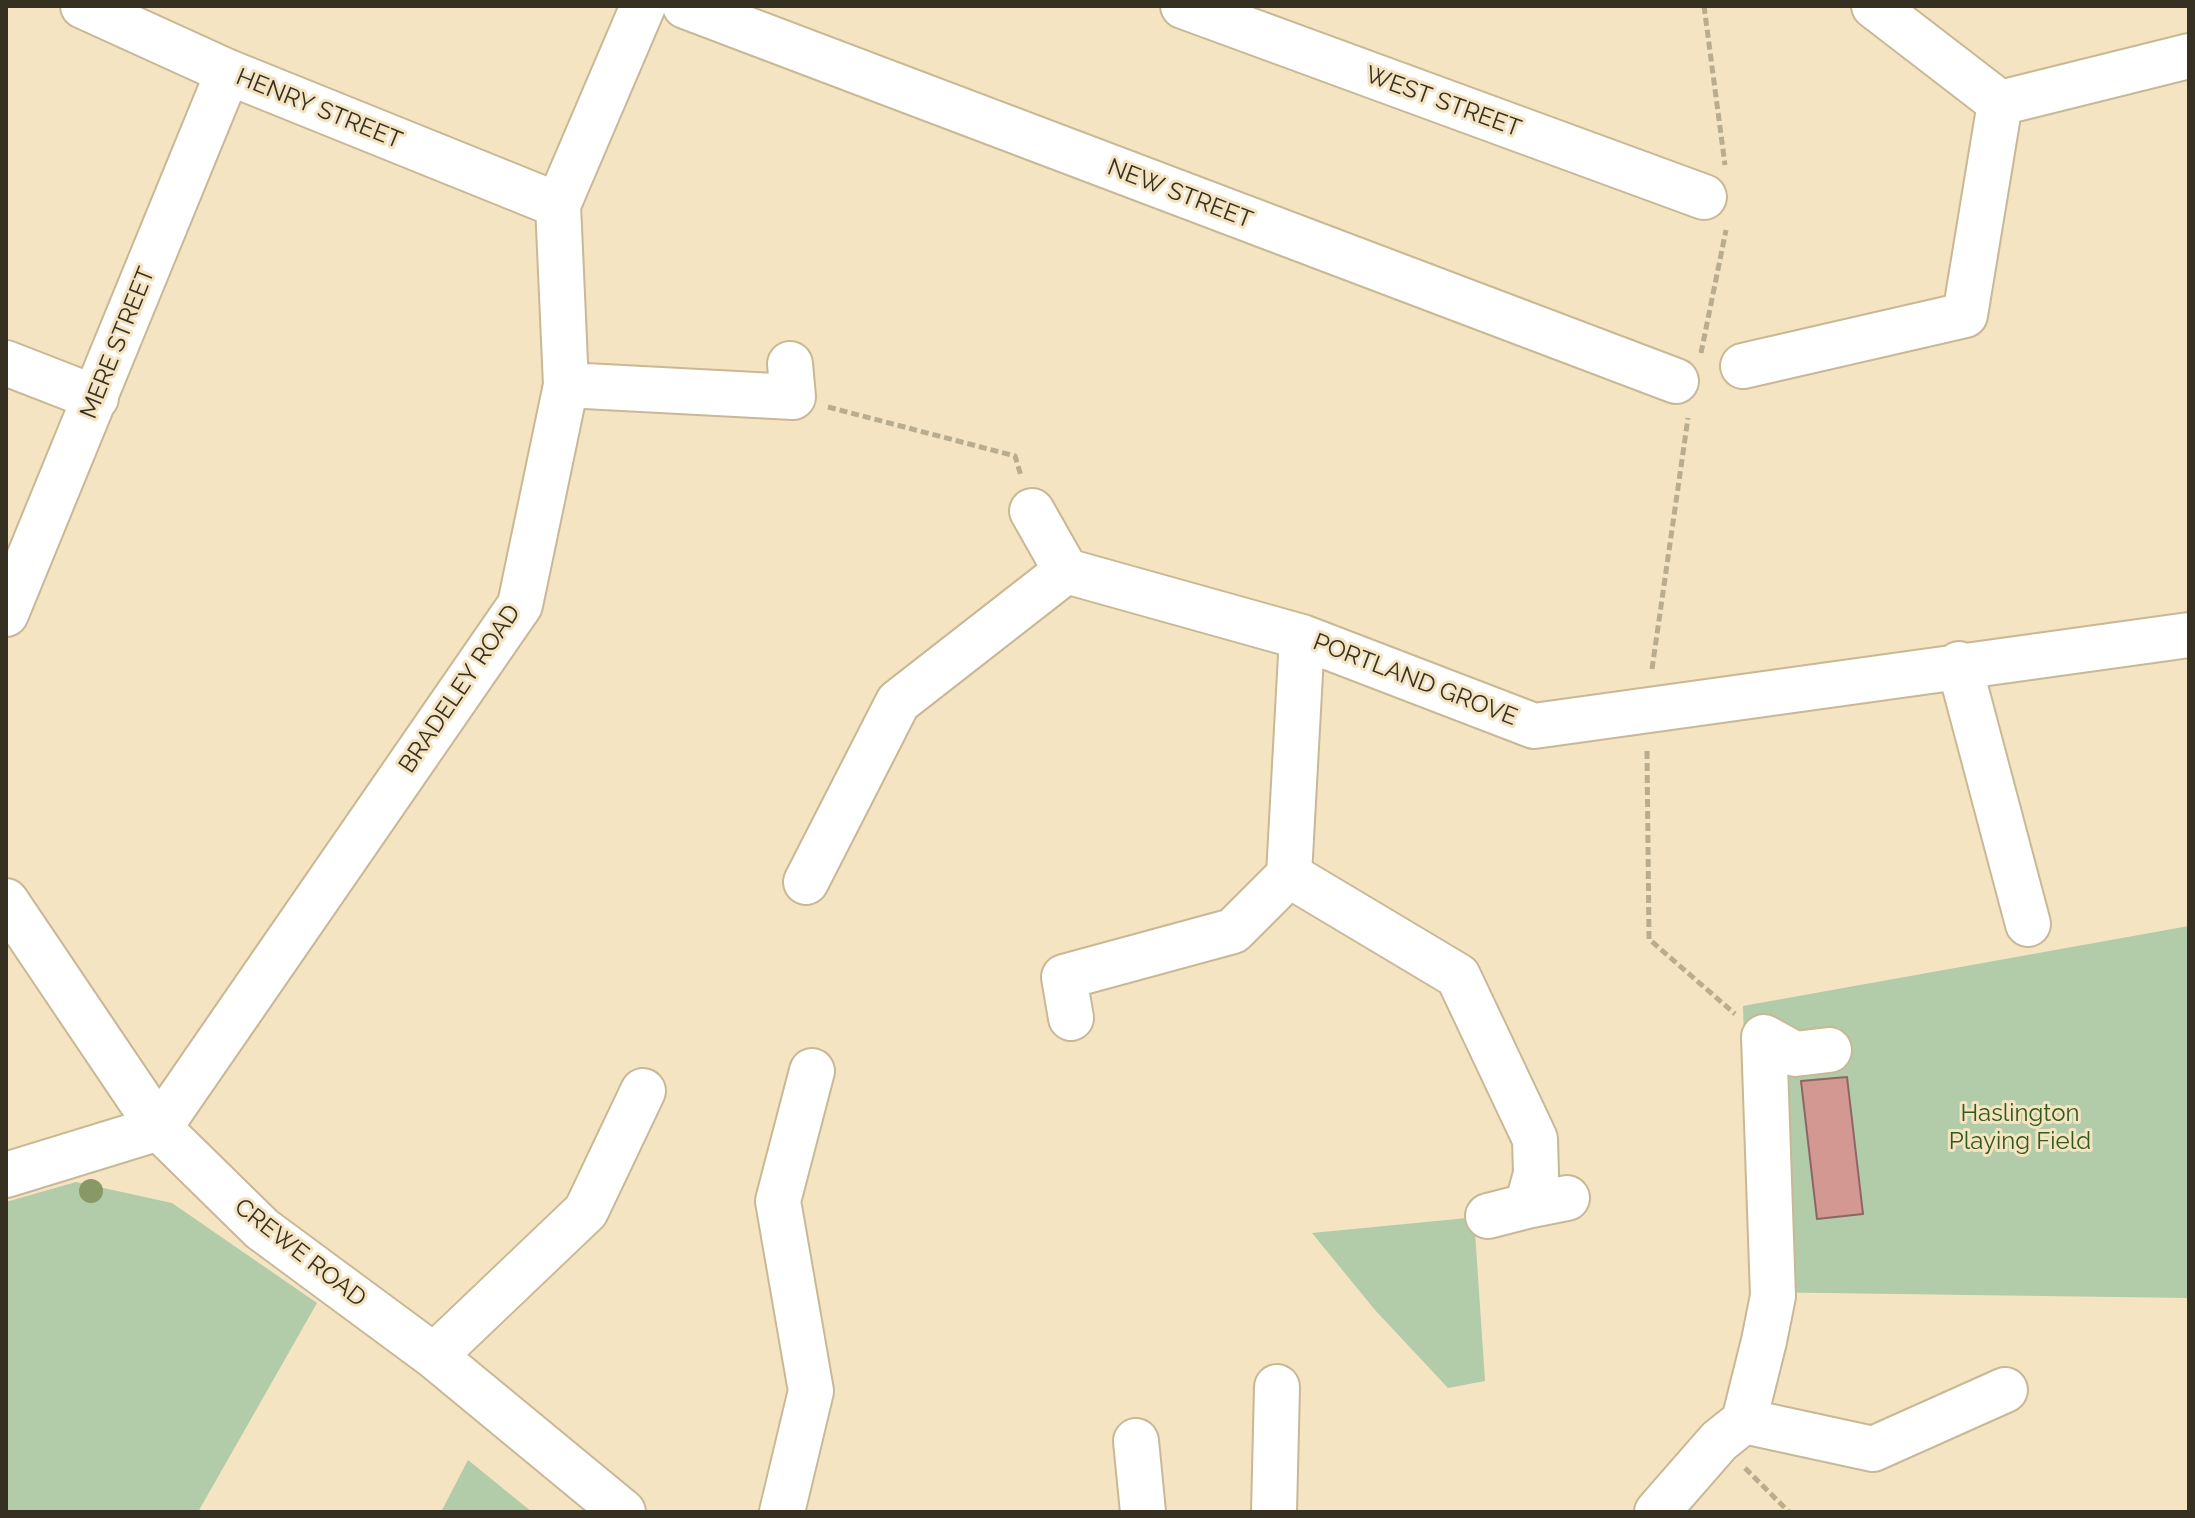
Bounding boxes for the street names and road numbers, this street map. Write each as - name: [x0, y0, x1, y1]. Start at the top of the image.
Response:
- street label: WEST STREET: [1361, 60, 1525, 144]
- street label: HENRY STREET: [232, 63, 406, 155]
- street label: NEW STREET: [1103, 153, 1257, 235]
- street label: MERE STREET: [75, 263, 161, 423]
- street label: BRADELEY ROAD: [393, 600, 527, 778]
- street label: PORTLAND GROVE: [1309, 628, 1521, 732]
- street label: CREWE ROAD: [228, 1193, 372, 1313]

